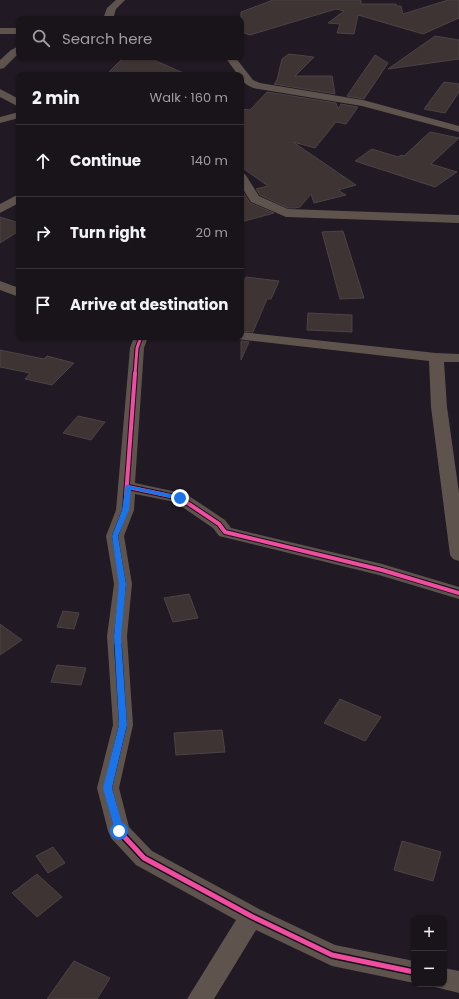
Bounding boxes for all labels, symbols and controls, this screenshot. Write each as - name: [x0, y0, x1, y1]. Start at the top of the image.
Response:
- search box: [16, 16, 244, 60]
- icon: search: [30, 27, 52, 49]
- text: Search here: [62, 28, 152, 49]
- text: 2 min: [32, 86, 80, 110]
- text: Walk · 160 m: [149, 88, 228, 107]
- icon: ahead: [32, 150, 54, 172]
- text: Continue: [70, 150, 141, 171]
- text: 140 m: [191, 151, 228, 170]
- icon: right: [32, 222, 54, 244]
- text: Turn right: [70, 222, 146, 243]
- text: 20 m: [195, 223, 228, 242]
- icon: arrive: [32, 294, 54, 316]
- text: Arrive at destination: [70, 294, 228, 315]
- route end: [171, 489, 189, 507]
- route start: [110, 822, 128, 840]
- map controls: [411, 915, 447, 987]
- button: +: [411, 915, 447, 951]
- button: −: [411, 951, 447, 987]

